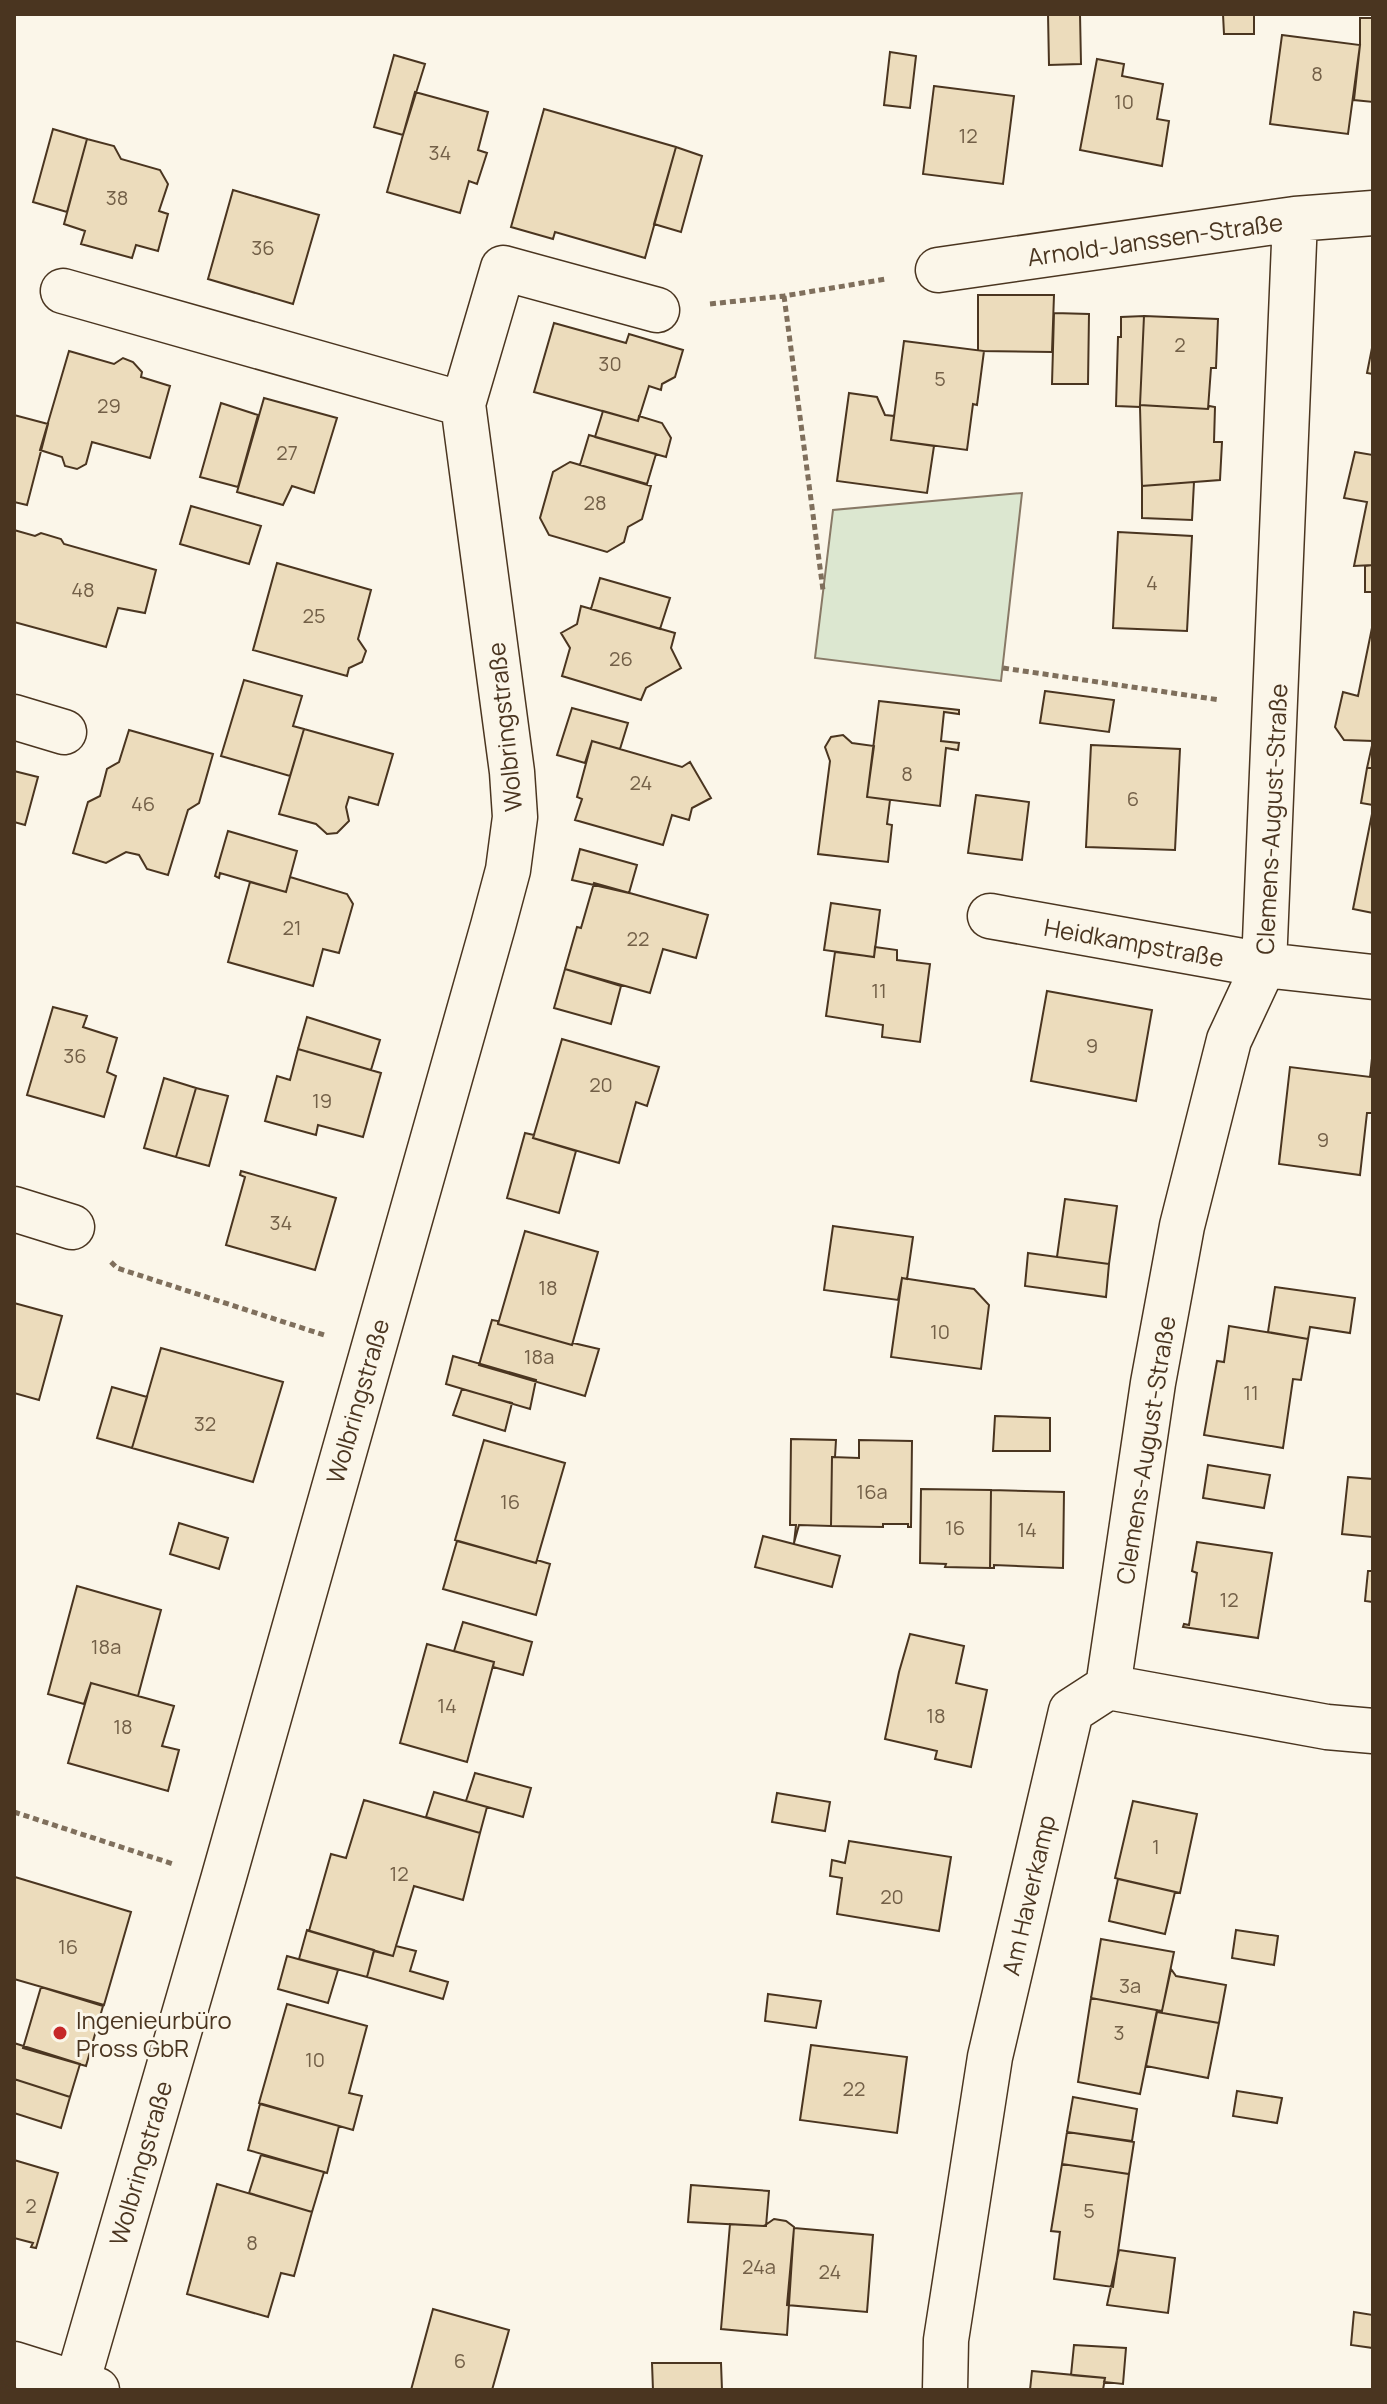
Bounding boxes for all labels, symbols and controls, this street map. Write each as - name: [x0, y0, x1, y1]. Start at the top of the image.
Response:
- house number: 8: [1311, 60, 1323, 87]
- house number: 10: [1114, 88, 1134, 115]
- house number: 12: [958, 122, 978, 149]
- house number: 34: [429, 139, 451, 166]
- house number: 38: [106, 184, 128, 211]
- street label: Arnold-Janssen-Straße: [1025, 205, 1285, 273]
- house number: 36: [251, 234, 275, 261]
- house number: 2: [1174, 331, 1186, 358]
- house number: 30: [598, 350, 622, 377]
- house number: 5: [934, 365, 946, 392]
- house number: 29: [97, 392, 121, 419]
- house number: 27: [276, 439, 298, 466]
- house number: 28: [583, 489, 607, 516]
- house number: 4: [1146, 569, 1158, 596]
- house number: 48: [71, 576, 95, 603]
- house number: 25: [303, 602, 325, 629]
- street label: Wolbringstraße: [479, 641, 529, 813]
- house number: 26: [609, 645, 633, 672]
- street label: Clemens-August-Straße: [1247, 683, 1295, 955]
- house number: 8: [901, 760, 913, 787]
- house number: 24: [630, 769, 652, 796]
- house number: 6: [1127, 785, 1139, 812]
- house number: 46: [131, 790, 155, 817]
- street label: Heidkampstraße: [1041, 910, 1227, 974]
- house number: 21: [282, 914, 302, 941]
- house number: 22: [627, 925, 649, 952]
- house number: 11: [871, 977, 887, 1004]
- house number: 9: [1086, 1032, 1098, 1059]
- house number: 36: [63, 1042, 87, 1069]
- house number: 20: [589, 1071, 613, 1098]
- house number: 19: [312, 1087, 332, 1114]
- house number: 9: [1317, 1126, 1329, 1153]
- house number: 34: [270, 1209, 292, 1236]
- house number: 18: [538, 1274, 558, 1301]
- street label: Clemens-August-Straße: [1107, 1313, 1183, 1587]
- street label: Wolbringstraße: [318, 1315, 396, 1487]
- house number: 10: [930, 1318, 950, 1345]
- house number: 18a: [524, 1343, 554, 1370]
- house number: 11: [1243, 1379, 1259, 1406]
- house number: 32: [194, 1410, 216, 1437]
- house number: 16a: [856, 1478, 888, 1505]
- house number: 16: [500, 1488, 520, 1515]
- house number: 16: [945, 1514, 965, 1541]
- house number: 14: [1017, 1516, 1037, 1543]
- house number: 12: [1219, 1586, 1239, 1613]
- house number: 18a: [91, 1633, 121, 1660]
- house number: 14: [437, 1692, 457, 1719]
- house number: 18: [926, 1702, 946, 1729]
- house number: 18: [113, 1713, 133, 1740]
- street label: Am Haverkamp: [993, 1811, 1063, 1979]
- house number: 1: [1152, 1833, 1160, 1860]
- house number: 12: [389, 1860, 409, 1887]
- house number: 20: [880, 1883, 904, 1910]
- house number: 16: [58, 1933, 78, 1960]
- house number: 3a: [1119, 1972, 1141, 1999]
- place label: Ingenieurbüro Pross GbR: [76, 2003, 232, 2064]
- house number: 3: [1113, 2019, 1125, 2046]
- marker: Ingenieurbüro Pross GbR: [51, 2024, 69, 2042]
- house number: 10: [305, 2046, 325, 2073]
- house number: 22: [843, 2075, 865, 2102]
- street label: Wolbringstraße: [101, 2077, 179, 2249]
- house number: 2: [25, 2192, 37, 2219]
- house number: 5: [1083, 2197, 1095, 2224]
- house number: 8: [246, 2229, 258, 2256]
- house number: 24a: [742, 2253, 776, 2280]
- house number: 24: [819, 2258, 841, 2285]
- house number: 6: [454, 2347, 466, 2374]

